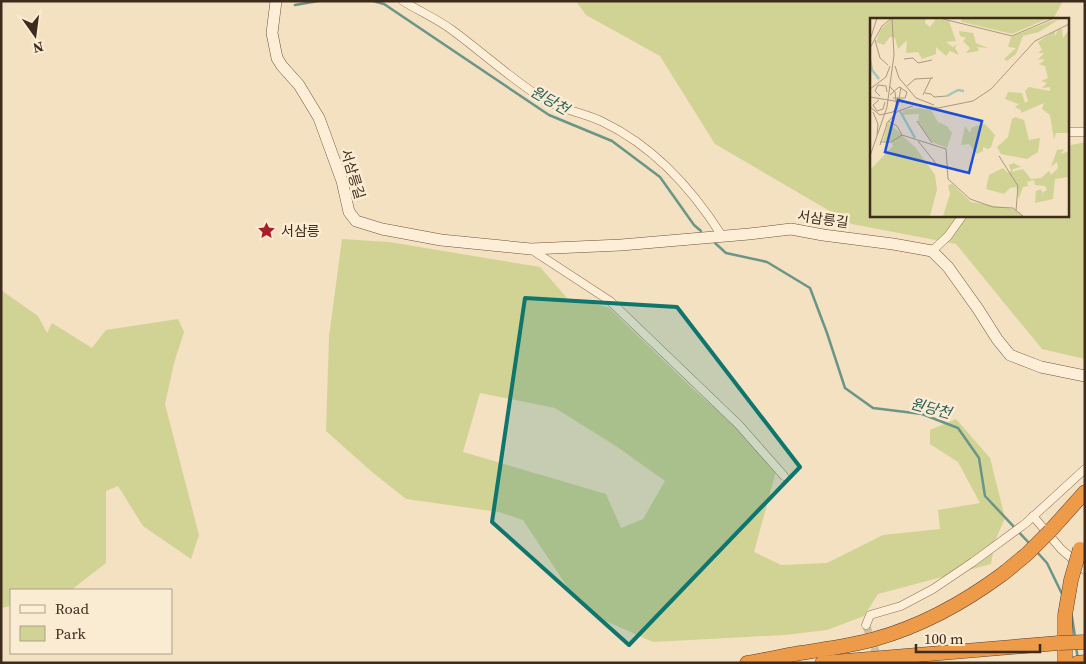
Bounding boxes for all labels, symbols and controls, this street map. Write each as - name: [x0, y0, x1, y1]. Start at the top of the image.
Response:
- north arrow: [10, 10, 60, 60]
- inset map: [870, 18, 1068, 216]
- text: N: [31, 37, 46, 59]
- water label: 원당천: [527, 81, 575, 121]
- street label: 서삼릉길: [336, 146, 370, 202]
- street label: 서삼릉길: [796, 206, 850, 232]
- place icon: 서삼릉: [257, 221, 277, 241]
- place label: 서삼릉: [281, 221, 320, 241]
- water label: 원당천: [908, 392, 956, 424]
- legend: [10, 589, 172, 654]
- text: Road: [55, 598, 89, 619]
- scale bar: [916, 622, 1040, 654]
- text: Park: [55, 623, 87, 644]
- text: 100 m: [924, 628, 964, 649]

